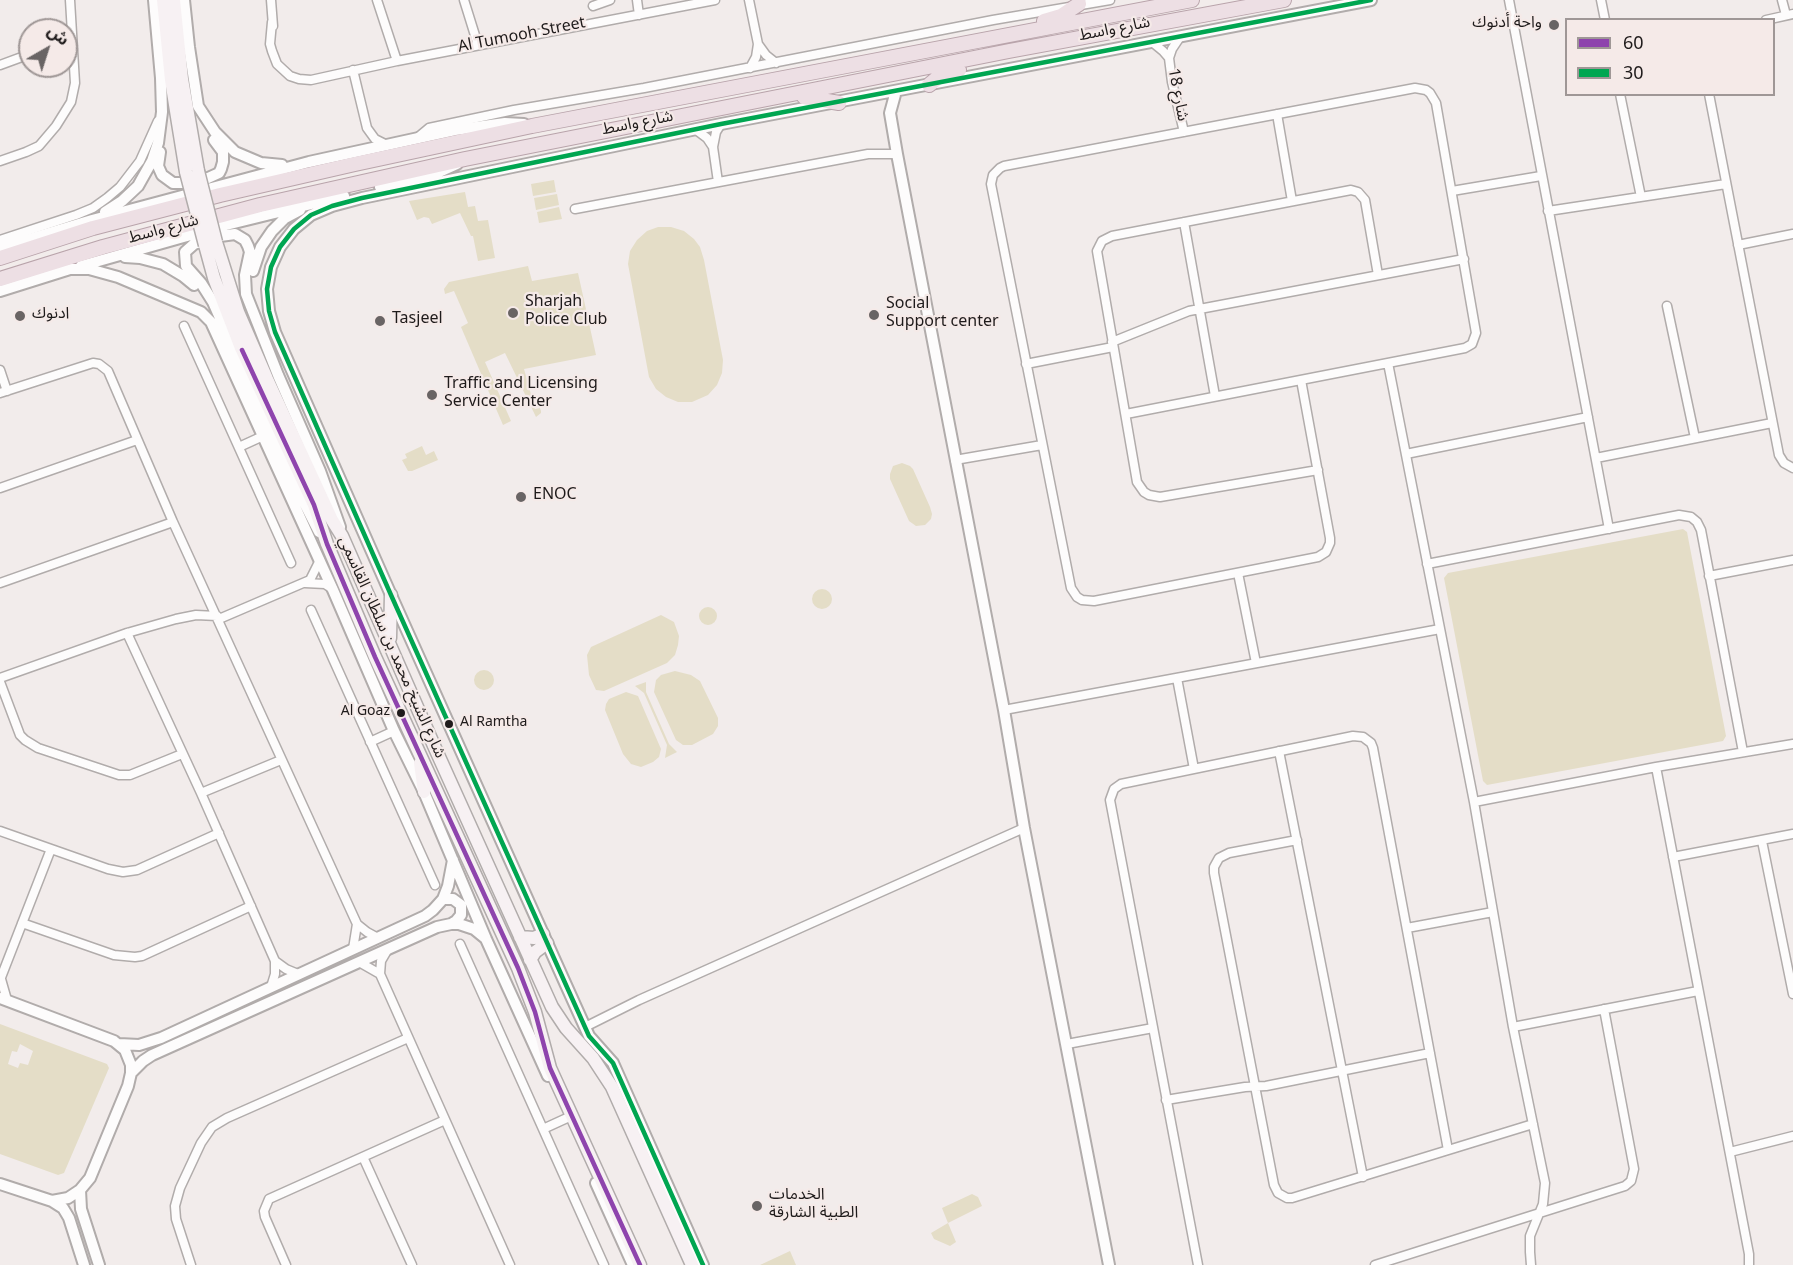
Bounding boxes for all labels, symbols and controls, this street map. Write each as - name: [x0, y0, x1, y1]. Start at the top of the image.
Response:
- text: ش: [39, 15, 77, 56]
- street label: Al Tumooh Street: [457, 15, 587, 59]
- street label: شارع واسط: [1078, 15, 1152, 47]
- place label: واحة أدنوك: [1472, 15, 1542, 35]
- north arrow: [18, 18, 78, 78]
- marker: واحة أدنوك: [1547, 18, 1561, 32]
- legend: [1565, 18, 1775, 96]
- text: 60: [1623, 24, 1644, 62]
- text: 30: [1623, 54, 1644, 92]
- street label: شارع 18: [1161, 67, 1191, 123]
- street label: شارع واسط: [601, 109, 675, 141]
- street label: شارع واسط: [127, 212, 201, 250]
- place label: Sharjah Police Club: [525, 294, 607, 332]
- place label: Social Support center: [886, 296, 999, 334]
- place label: ادنوك: [32, 306, 69, 326]
- marker: Sharjah Police Club: [506, 306, 520, 320]
- marker: Social Support center: [867, 308, 881, 322]
- marker: ادنوك: [13, 309, 27, 323]
- place label: Tasjeel: [392, 311, 443, 331]
- marker: Tasjeel: [373, 314, 387, 328]
- place label: Traffic and Licensing Service Center: [444, 376, 598, 414]
- marker: Traffic and Licensing Service Center: [425, 388, 439, 402]
- place label: ENOC: [533, 487, 577, 507]
- marker: ENOC: [514, 490, 528, 504]
- street label: شارع الشيخ محمد بن سلطان القاسمي: [332, 534, 448, 762]
- place label: Al Goaz: [341, 705, 390, 721]
- marker: Al Goaz: [395, 707, 407, 719]
- place label: Al Ramtha: [460, 716, 527, 732]
- marker: Al Ramtha: [443, 718, 455, 730]
- place label: الخدمات الطبية الشارقة: [769, 1187, 858, 1225]
- marker: الخدمات الطبية الشارقة: [750, 1199, 764, 1213]

